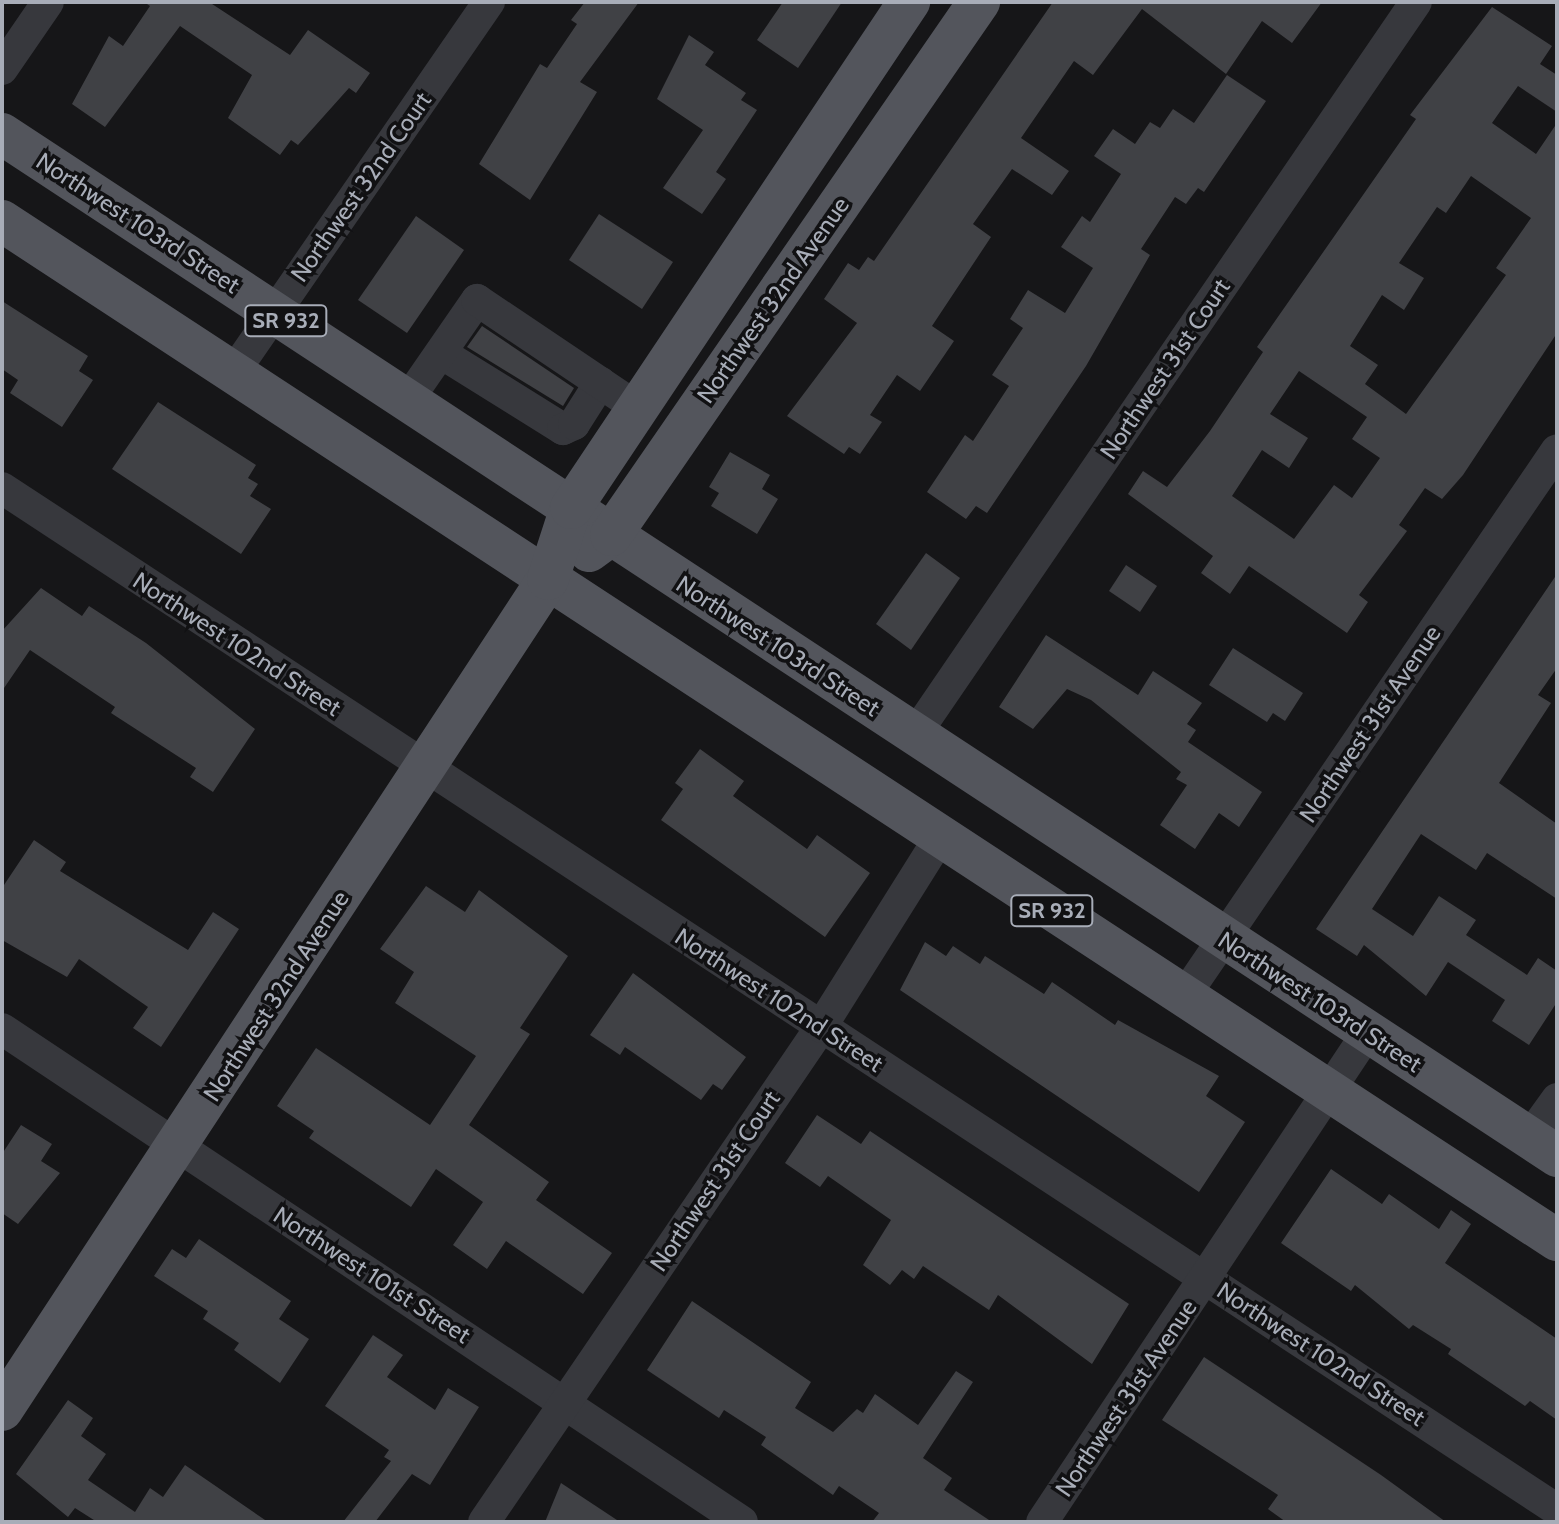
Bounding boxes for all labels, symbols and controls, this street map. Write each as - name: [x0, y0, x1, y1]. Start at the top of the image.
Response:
- street label: Northwest 32nd Court: [285, 87, 437, 287]
- street label: Northwest 103rd Street: [31, 147, 245, 299]
- street label: Northwest 32nd Avenue: [691, 191, 855, 409]
- street label: Northwest 31st Court: [1094, 273, 1236, 465]
- road number: SR 932: [244, 303, 328, 339]
- street label: Northwest 102nd Street: [128, 566, 346, 722]
- street label: Northwest 103rd Street: [671, 570, 885, 722]
- street label: Northwest 31st Avenue: [1293, 620, 1447, 828]
- street label: Northwest 32nd Avenue: [197, 885, 355, 1107]
- road number: SR 932: [1010, 893, 1094, 929]
- street label: Northwest 102nd Street: [670, 922, 888, 1078]
- street label: Northwest 103rd Street: [1213, 926, 1427, 1078]
- street label: Northwest 31st Court: [644, 1085, 786, 1277]
- street label: Northwest 101st Street: [268, 1201, 476, 1349]
- street label: Northwest 102nd Street: [1212, 1276, 1430, 1432]
- street label: Northwest 31st Avenue: [1049, 1294, 1203, 1502]

